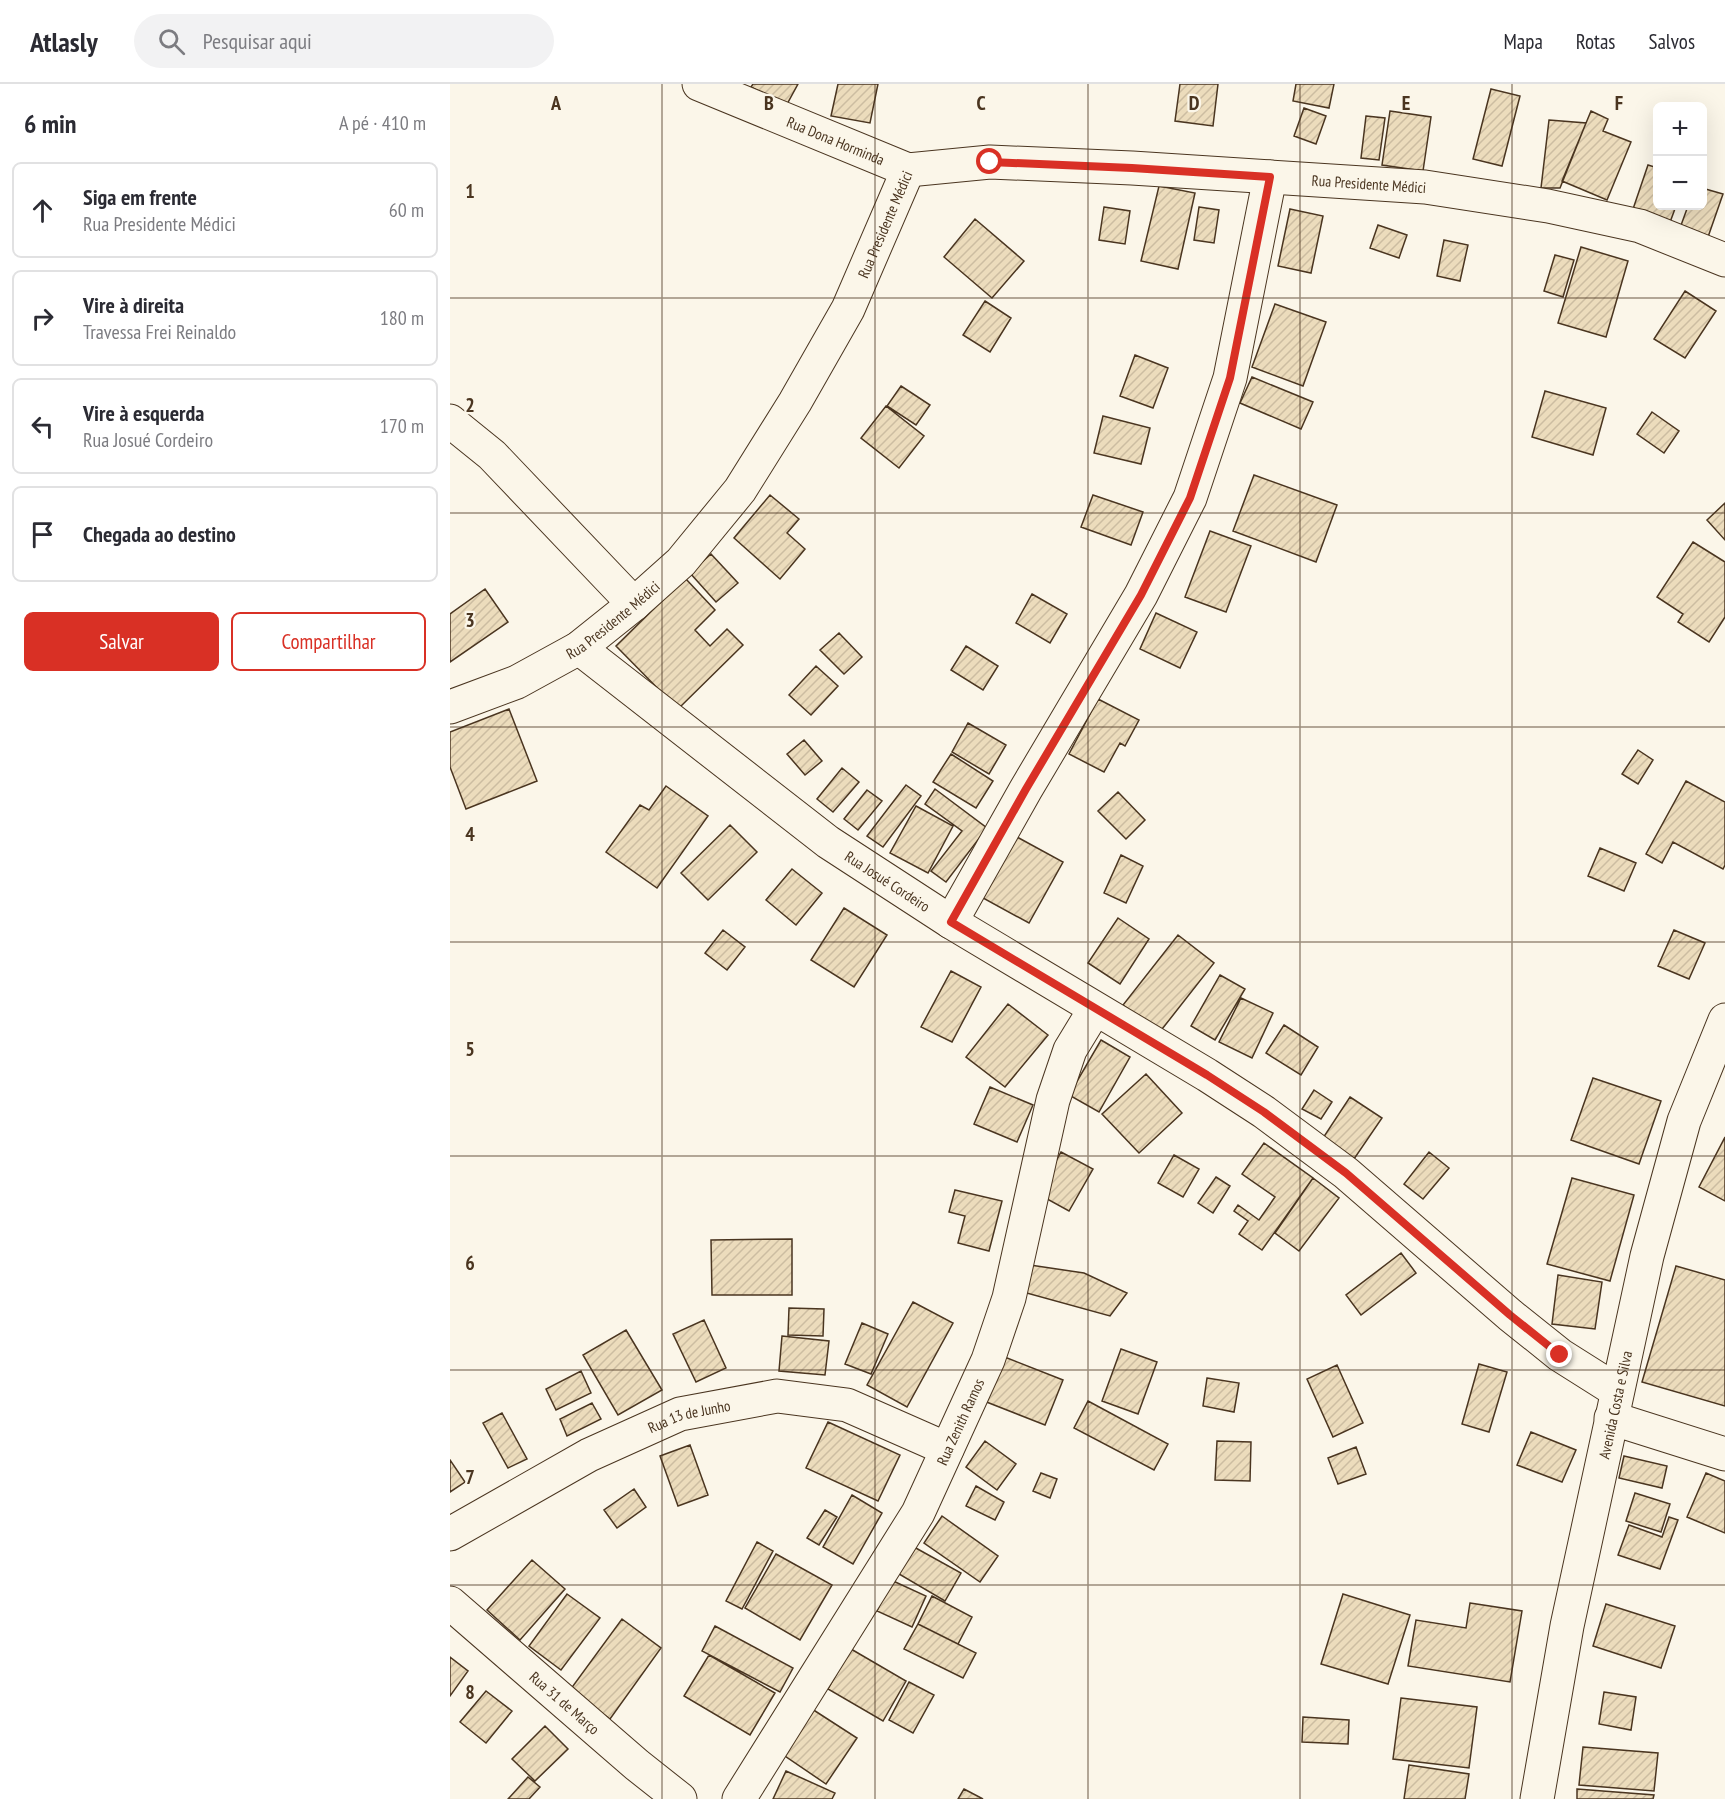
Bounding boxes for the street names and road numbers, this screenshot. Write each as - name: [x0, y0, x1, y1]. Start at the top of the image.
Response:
- street label: Rua Dona Horminda: [784, 112, 888, 169]
- street label: Rua Presidente Médici: [853, 168, 916, 281]
- street label: Rua Presidente Médici: [1311, 170, 1427, 197]
- street label: Rua Presidente Médici: [562, 576, 663, 663]
- street label: Rua Josué Cordeiro: [842, 846, 934, 915]
- street label: Avenida Costa e Silva: [1594, 1349, 1636, 1460]
- street label: Rua Zenith Ramos: [932, 1375, 988, 1468]
- street label: Rua 13 de Junho: [645, 1395, 732, 1437]
- street label: Rua 31 de Março: [526, 1667, 604, 1738]

